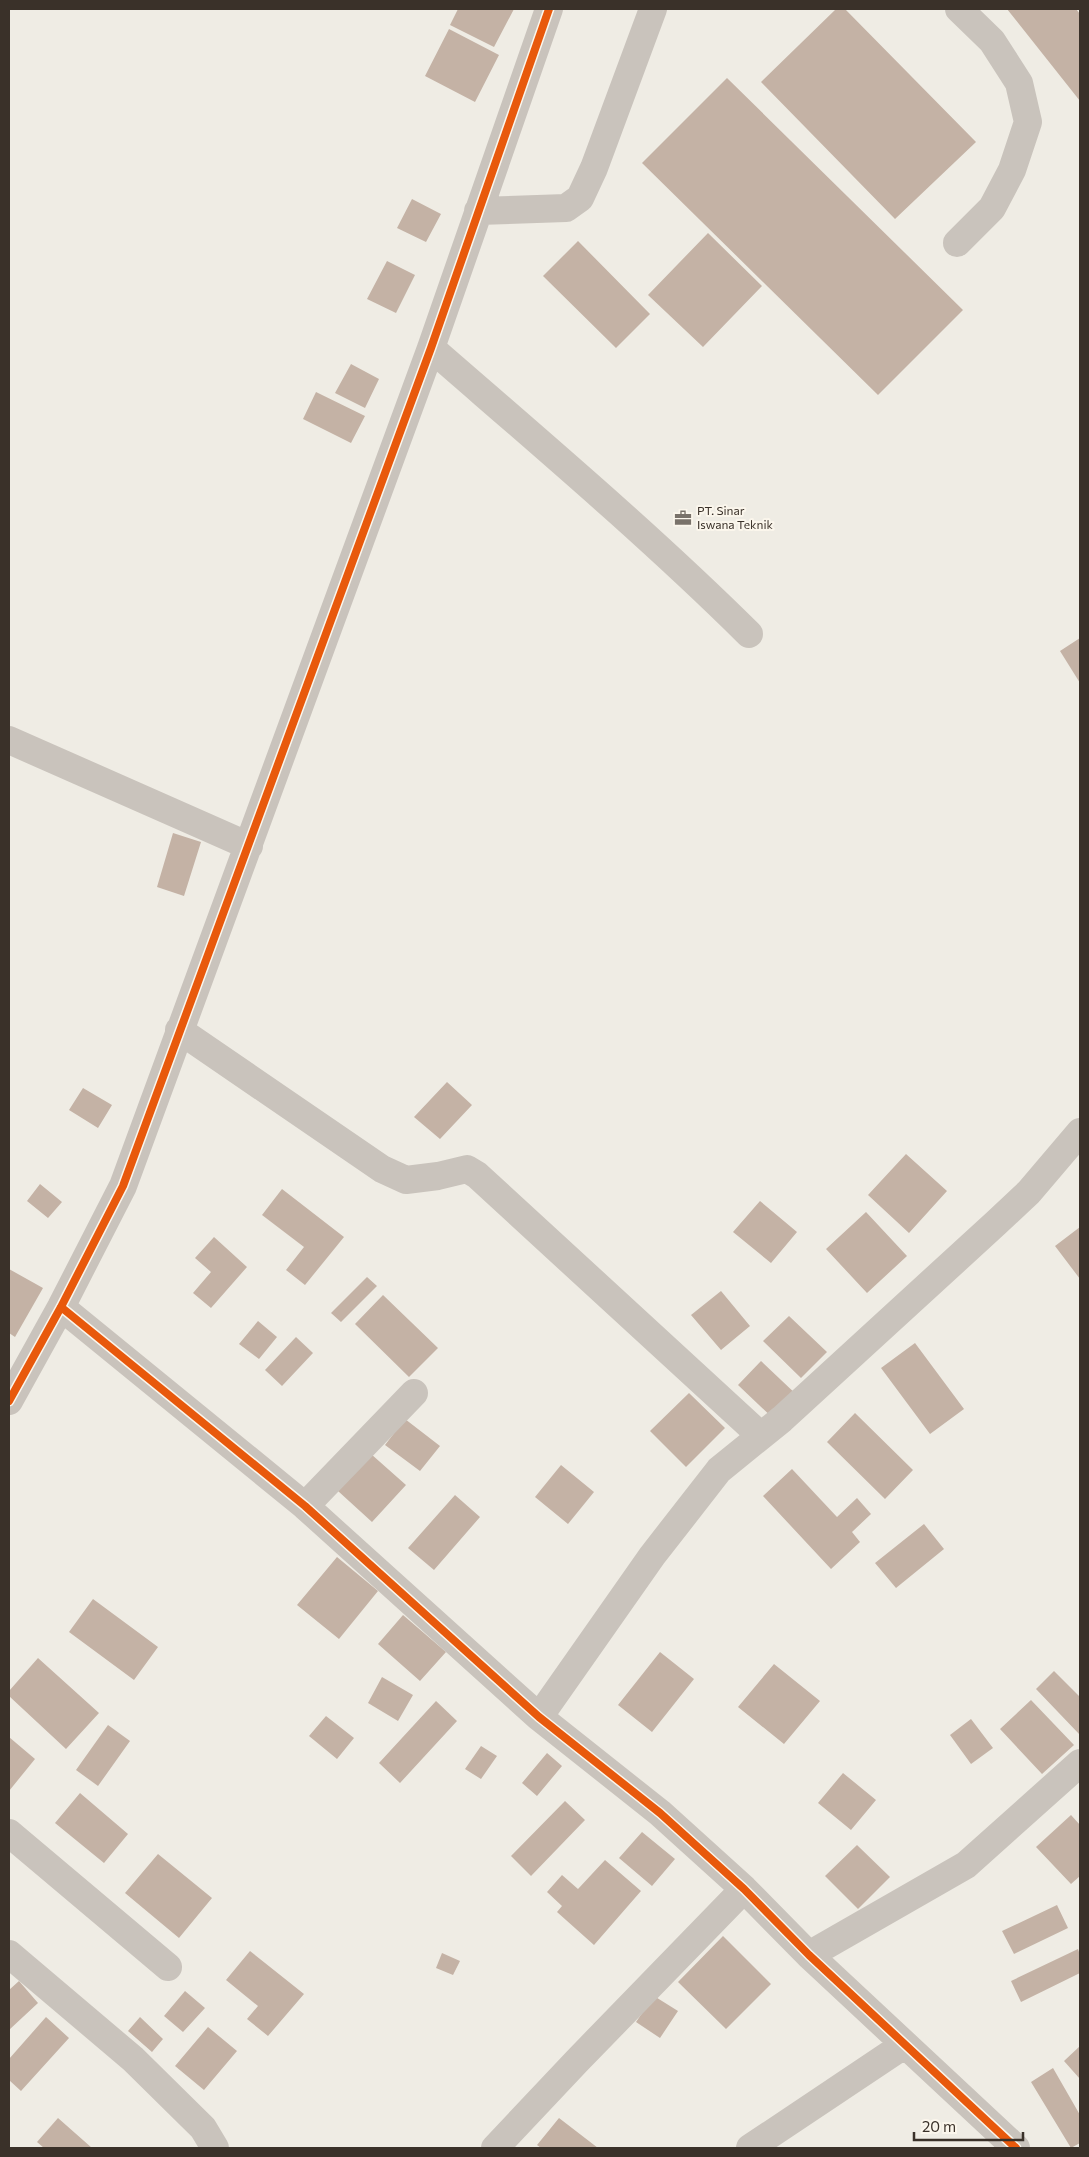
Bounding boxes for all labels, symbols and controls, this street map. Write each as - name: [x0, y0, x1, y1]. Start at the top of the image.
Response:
- place label: PT. Sinar Iswana Teknik: [697, 503, 773, 531]
- office icon: PT. Sinar Iswana Teknik: [673, 508, 693, 528]
- scale bar: [914, 2110, 1023, 2142]
- text: 20 m: [922, 2117, 956, 2135]

